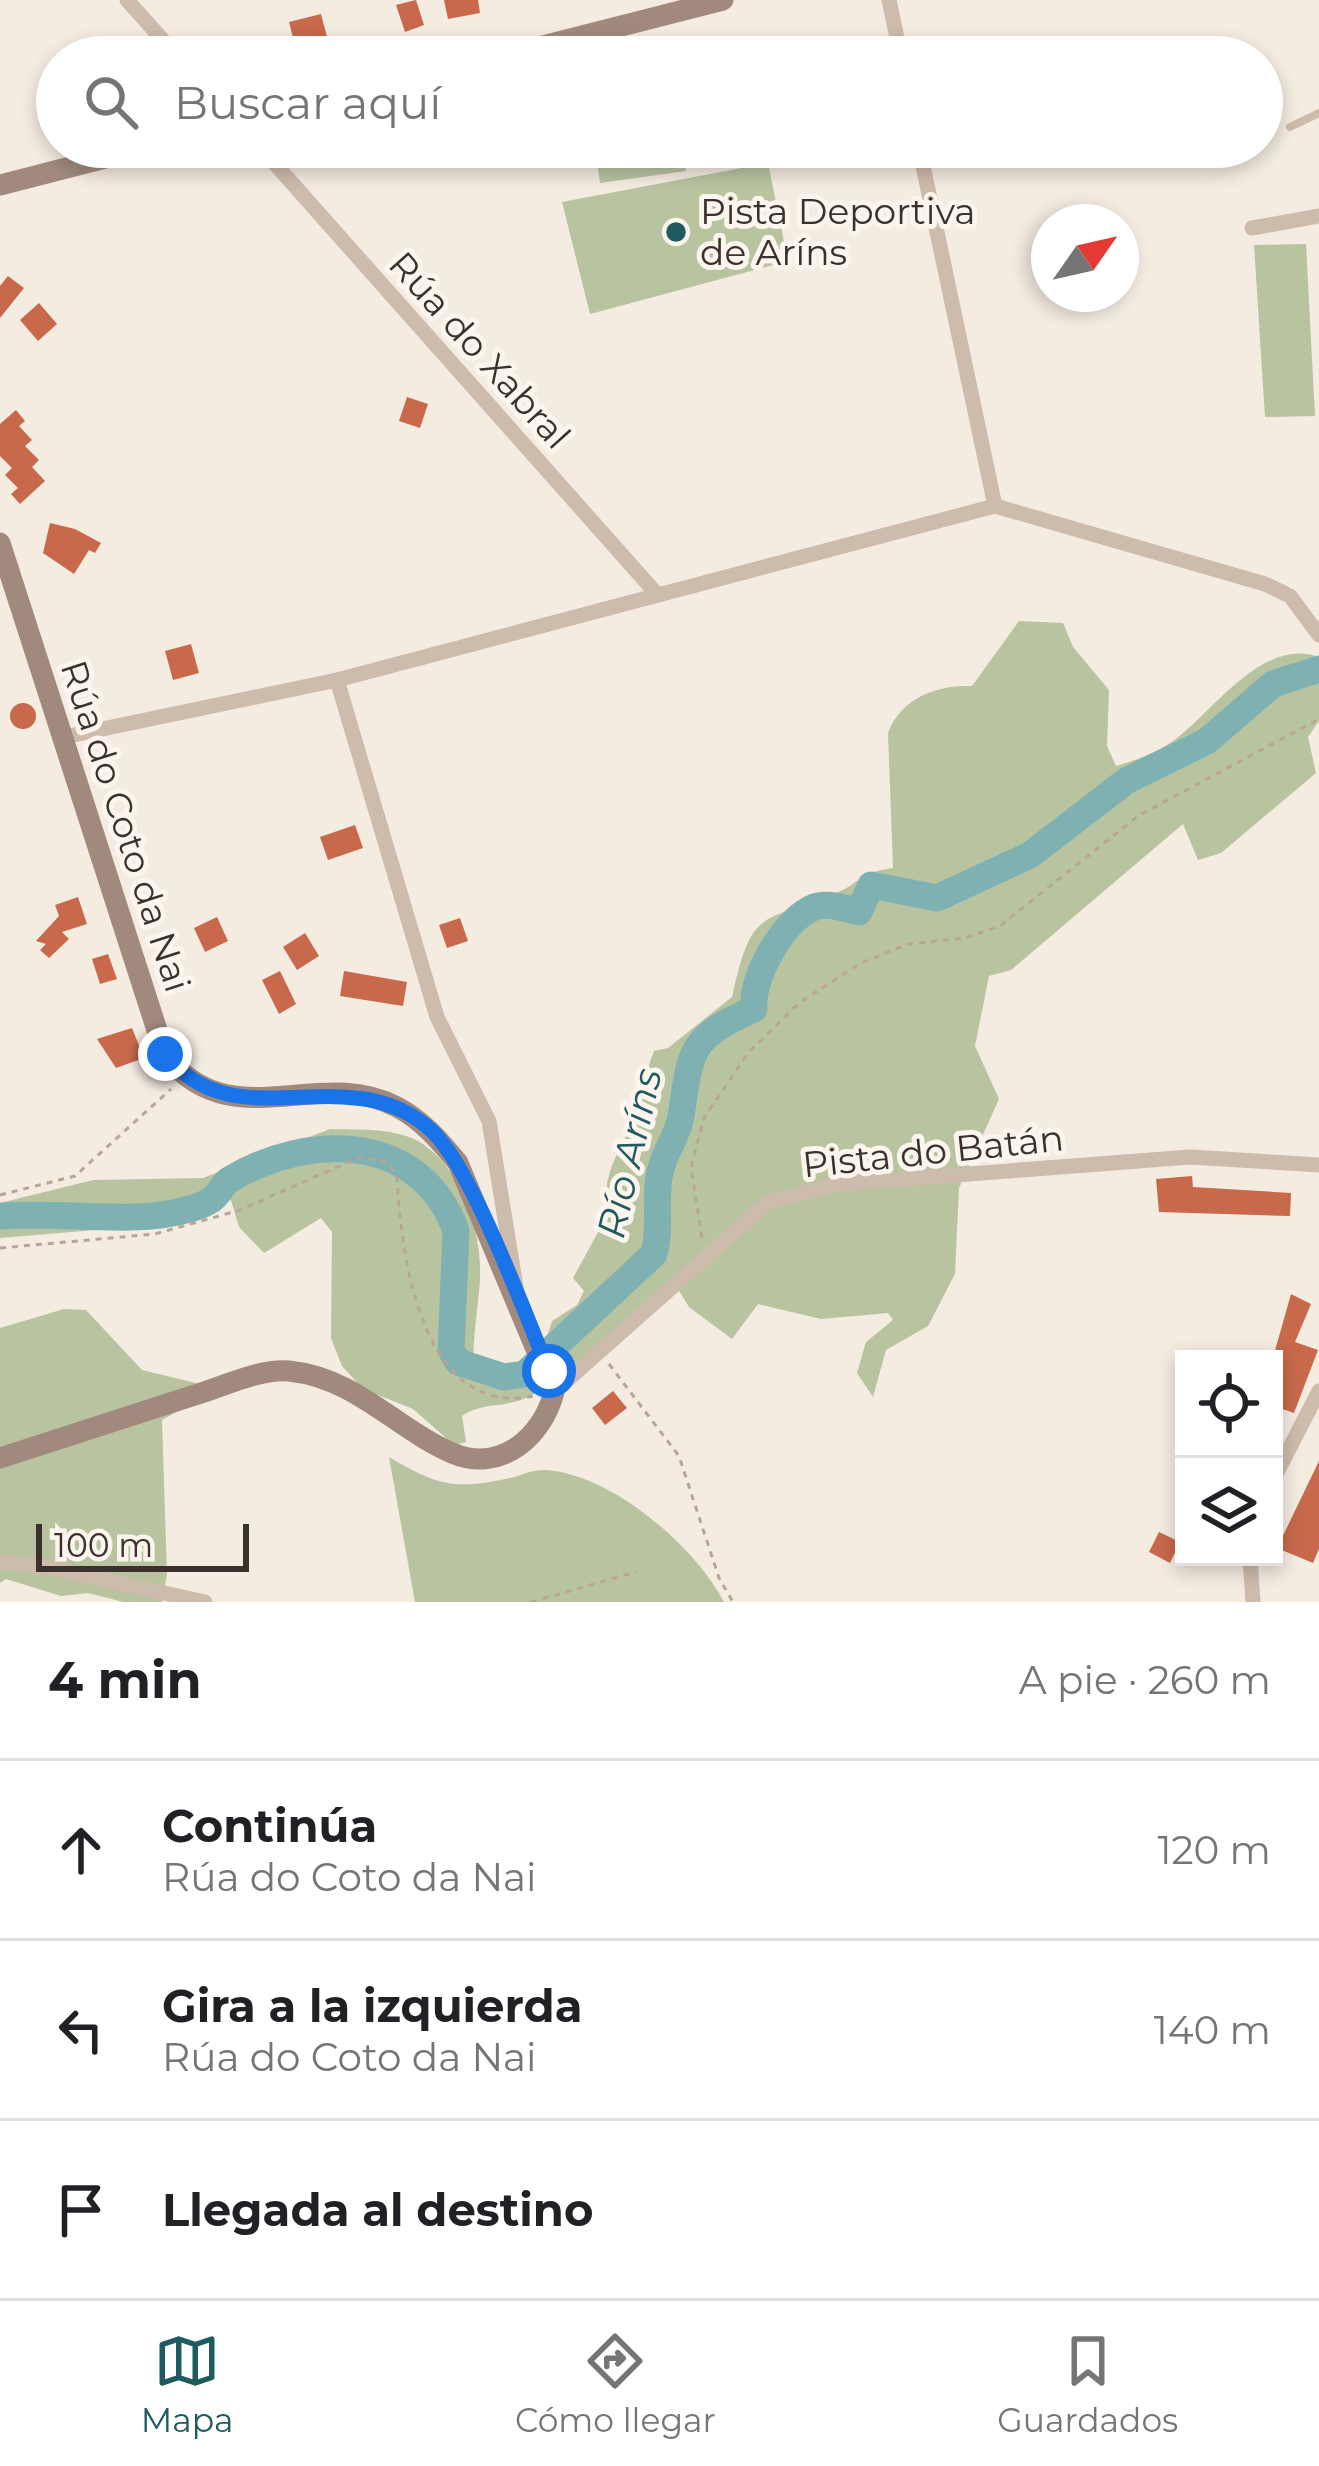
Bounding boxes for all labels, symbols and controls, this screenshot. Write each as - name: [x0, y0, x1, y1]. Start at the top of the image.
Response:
- search box: [36, 36, 1283, 168]
- icon: search: [78, 69, 144, 135]
- text: Buscar aquí: [174, 75, 441, 130]
- place label: Pista Deportiva de Aríns: [700, 189, 975, 274]
- north arrow: [1031, 204, 1139, 312]
- marker: Pista Deportiva de Aríns: [663, 219, 689, 245]
- street label: Rúa do Xabral: [380, 242, 580, 458]
- street label: Rúa do Coto da Nai: [52, 655, 200, 997]
- route end: [138, 1027, 192, 1081]
- water label: Río Aríns: [586, 1064, 672, 1242]
- street label: Pista do Batán: [800, 1115, 1066, 1187]
- route start: [522, 1344, 576, 1398]
- map controls: [1175, 1350, 1283, 1566]
- button: locate: [1175, 1350, 1283, 1458]
- button: layers: [1175, 1458, 1283, 1566]
- scale bar: [36, 1518, 249, 1571]
- text: 100 m: [54, 1525, 153, 1565]
- text: 4 min: [48, 1649, 202, 1711]
- text: A pie · 260 m: [1019, 1656, 1271, 1704]
- text: Continúa: [162, 1798, 377, 1853]
- icon: ahead: [48, 1817, 114, 1883]
- text: 120 m: [1157, 1826, 1271, 1874]
- text: Rúa do Coto da Nai: [162, 1853, 537, 1901]
- text: Gira a la izquierda: [162, 1978, 582, 2033]
- icon: left: [48, 1997, 114, 2063]
- text: 140 m: [1154, 2006, 1271, 2054]
- text: Rúa do Coto da Nai: [162, 2033, 537, 2081]
- icon: arrive: [48, 2177, 114, 2243]
- text: Llegada al destino: [162, 2182, 594, 2237]
- tab: Mapa: [141, 2328, 233, 2440]
- tab: Cómo llegar: [515, 2328, 716, 2440]
- tab: Guardados: [997, 2328, 1178, 2440]

